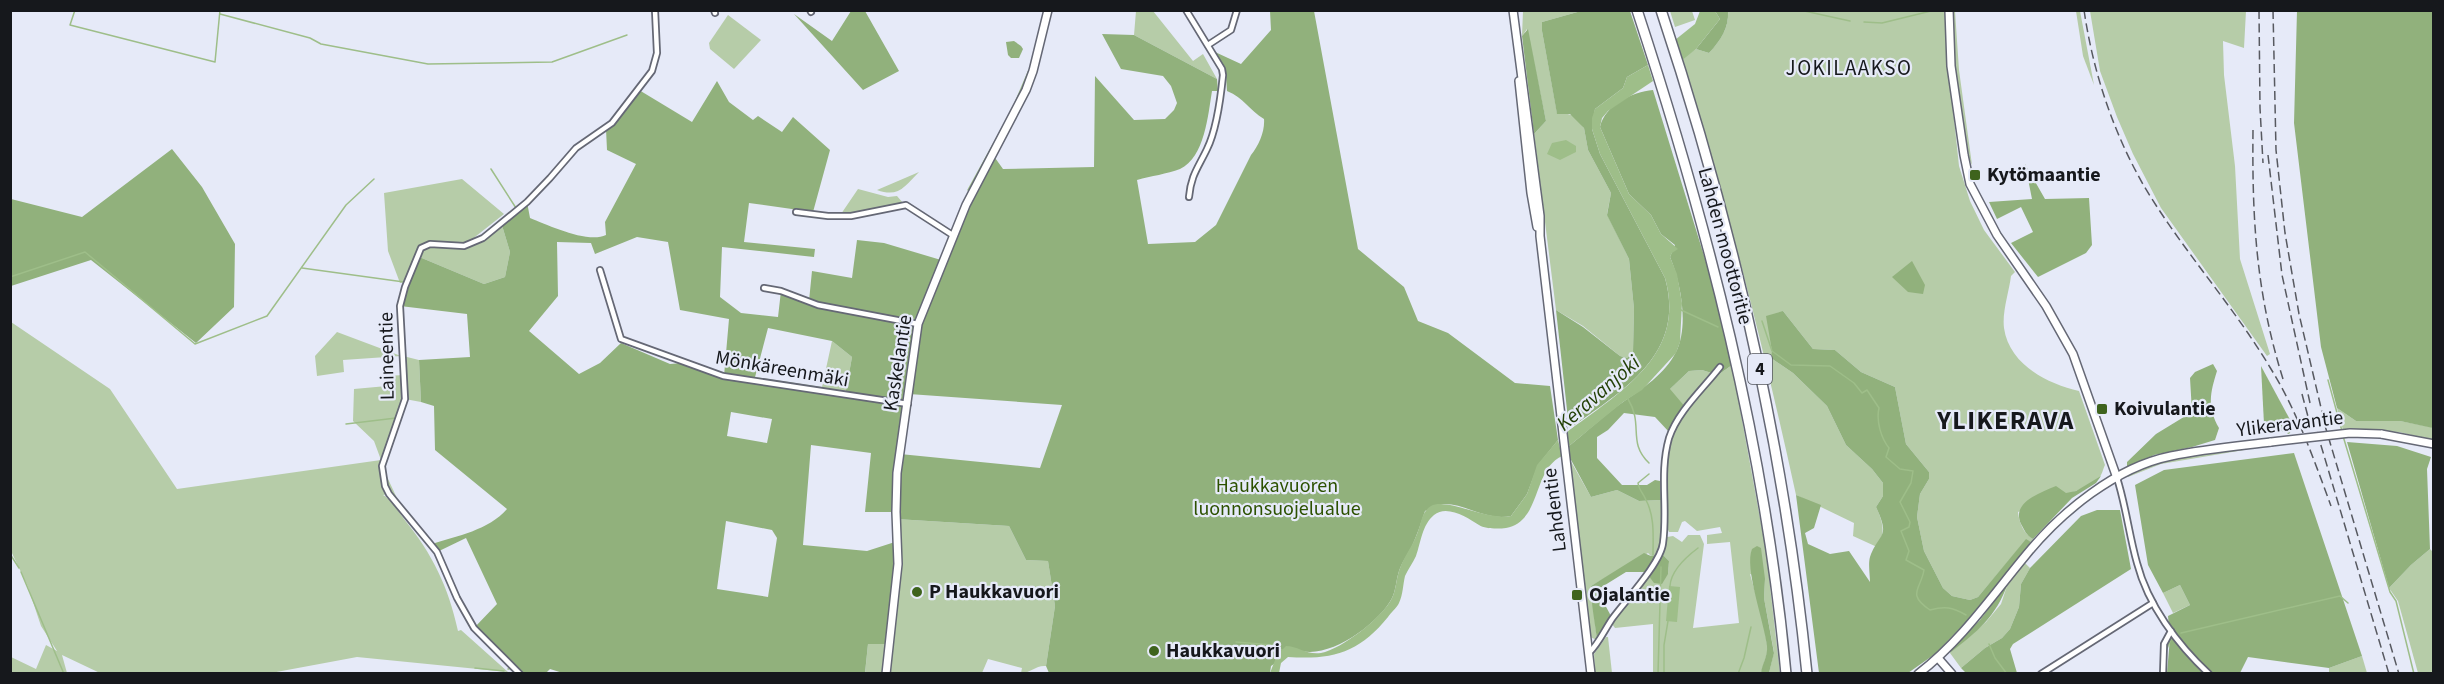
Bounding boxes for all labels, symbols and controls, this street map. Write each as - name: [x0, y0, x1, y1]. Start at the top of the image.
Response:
- district label: JOKILAAKSO: [1786, 53, 1912, 83]
- place label: Kytömaantie: [1987, 161, 2101, 189]
- street label: Lahden moottoritie: [1691, 164, 1759, 328]
- marker: Kytömaantie: [1968, 168, 1982, 182]
- street label: Laineentie: [372, 312, 402, 400]
- street label: Kaskelantie: [877, 313, 919, 413]
- street label: Mönkäreenmäki: [713, 343, 851, 395]
- water label: Keravanjoki: [1550, 347, 1647, 438]
- road number: 4: [1748, 354, 1772, 384]
- place label: Koivulantie: [2114, 395, 2216, 423]
- district label: YLIKERAVA: [1936, 402, 2075, 439]
- marker: Koivulantie: [2095, 402, 2109, 416]
- street label: Ylikeravantie: [2234, 404, 2345, 445]
- street label: Lahdentie: [1536, 466, 1574, 554]
- park label: Haukkavuoren luonnonsuojelualue: [1193, 472, 1361, 523]
- place label: P Haukkavuori: [929, 578, 1059, 606]
- place label: Ojalantie: [1589, 581, 1670, 609]
- marker: P Haukkavuori: [910, 585, 924, 599]
- marker: Ojalantie: [1570, 588, 1584, 602]
- place label: Haukkavuori: [1166, 637, 1280, 665]
- marker: Haukkavuori: [1147, 644, 1161, 658]

